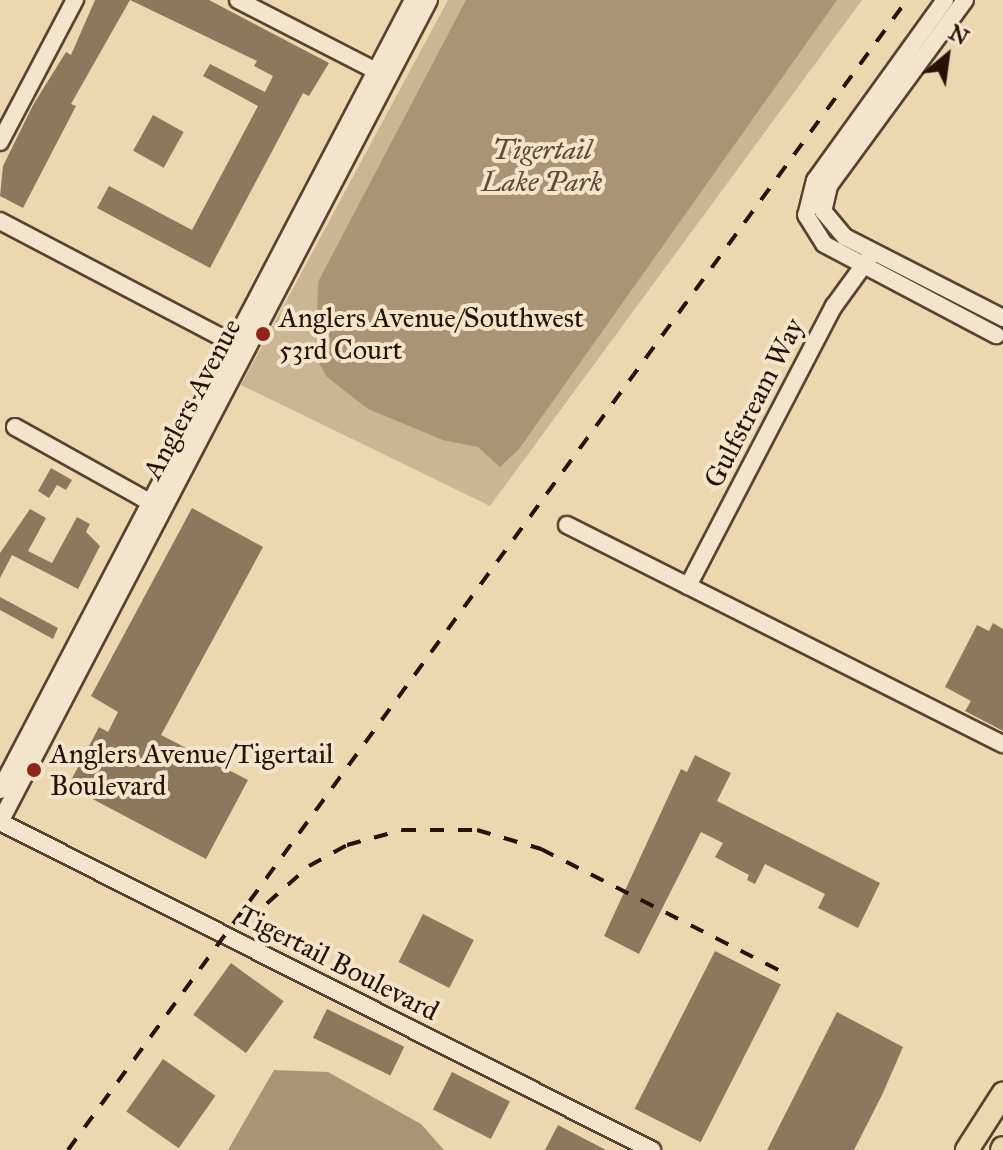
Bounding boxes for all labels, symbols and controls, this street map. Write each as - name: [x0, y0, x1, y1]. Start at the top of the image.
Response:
- north arrow: [907, 16, 987, 96]
- text: N: [944, 18, 974, 51]
- park label: Tigertail Lake Park: [481, 133, 603, 199]
- place label: Anglers Avenue/Southwest 53rd Court: [279, 301, 584, 367]
- street label: Anglers Avenue: [136, 313, 248, 485]
- street label: Gulfstream Way: [697, 313, 811, 493]
- marker: Anglers Avenue/Southwest 53rd Court: [254, 325, 272, 343]
- place label: Anglers Avenue/Tigertail Boulevard: [50, 737, 334, 803]
- marker: Anglers Avenue/Tigertail Boulevard: [25, 761, 43, 779]
- street label: Tigertail Boulevard: [232, 898, 444, 1028]

